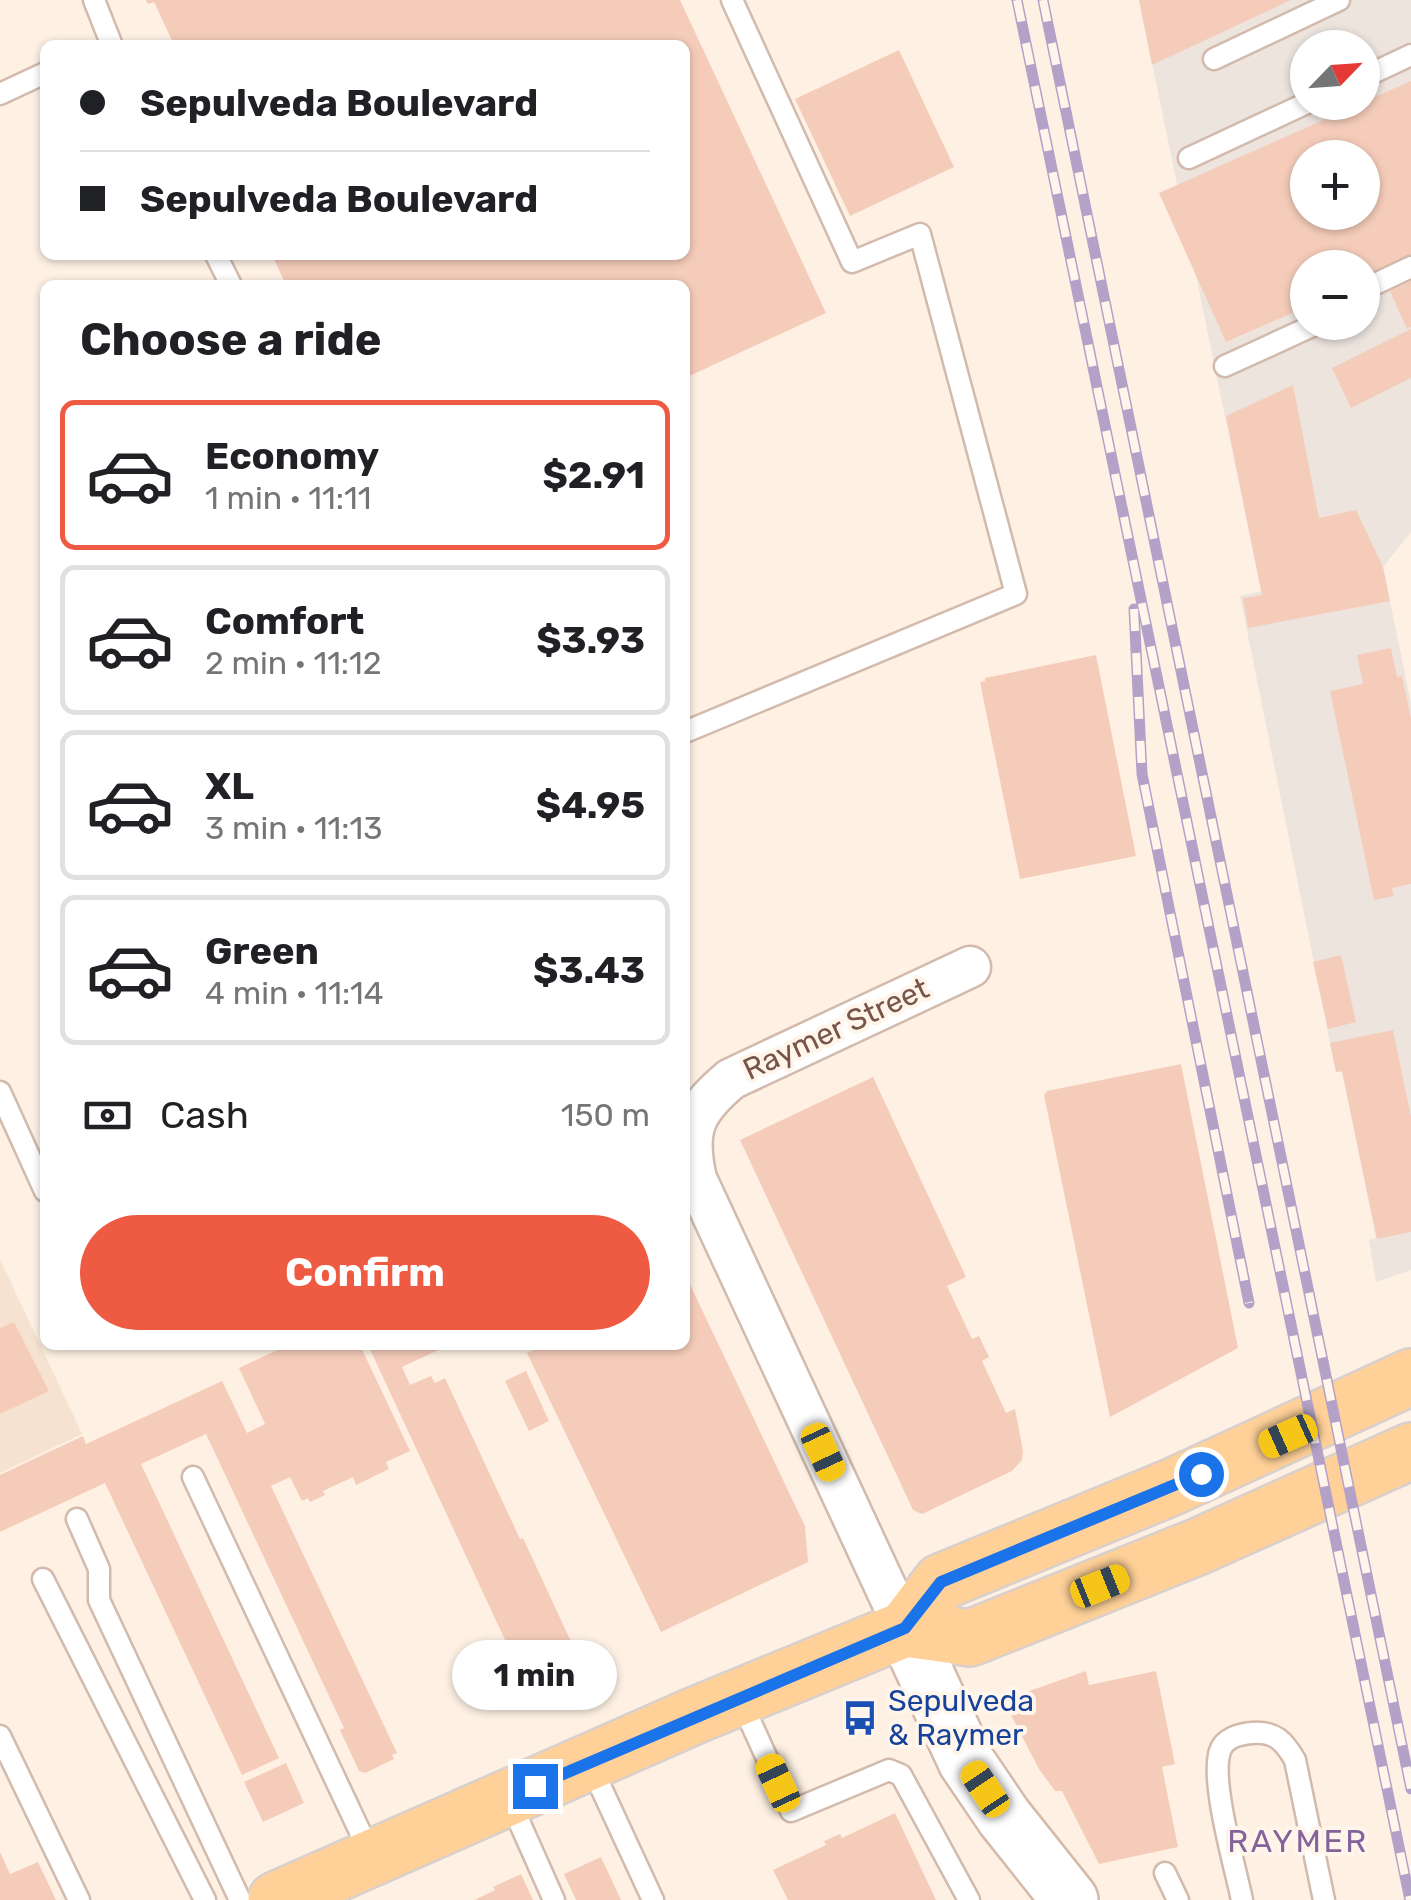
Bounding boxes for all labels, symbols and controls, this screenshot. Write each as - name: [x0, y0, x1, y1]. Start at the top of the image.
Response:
- north arrow: [1290, 30, 1380, 120]
- map controls: [1290, 30, 1380, 340]
- text: Sepulveda Boulevard: [140, 80, 538, 126]
- button: +: [1290, 140, 1380, 230]
- text: Sepulveda Boulevard: [140, 176, 538, 222]
- button: −: [1290, 250, 1380, 340]
- text: Choose a ride: [80, 313, 382, 366]
- icon: car: [85, 430, 175, 520]
- text: Economy: [205, 433, 379, 479]
- text: $2.91: [542, 452, 645, 498]
- text: 1 min · 11:11: [205, 479, 371, 517]
- icon: car: [85, 595, 175, 685]
- text: Comfort: [205, 598, 364, 644]
- text: $3.93: [536, 617, 645, 663]
- text: 2 min · 11:12: [205, 644, 382, 682]
- icon: car: [85, 760, 175, 850]
- text: XL: [205, 763, 254, 809]
- text: $4.95: [536, 782, 645, 828]
- text: 3 min · 11:13: [205, 809, 382, 847]
- icon: car: [85, 925, 175, 1015]
- text: Green: [205, 928, 319, 974]
- text: $3.43: [533, 947, 645, 993]
- street label: Raymer Street: [737, 970, 935, 1088]
- text: 4 min · 11:14: [205, 974, 384, 1012]
- icon: cash: [80, 1088, 135, 1143]
- text: Cash: [160, 1092, 249, 1138]
- text: 150 m: [561, 1096, 650, 1134]
- button: Confirm: [80, 1215, 650, 1330]
- car: [1254, 1410, 1322, 1462]
- car: [797, 1418, 849, 1486]
- route start: [1179, 1452, 1224, 1497]
- car: [1067, 1561, 1133, 1611]
- callout: 1 min: [452, 1641, 618, 1711]
- text: 1 min: [494, 1656, 575, 1694]
- place label: Sepulveda & Raymer: [888, 1683, 1034, 1753]
- bus stop icon: Sepulveda & Raymer: [841, 1699, 879, 1737]
- car: [752, 1749, 804, 1817]
- car: [956, 1756, 1014, 1822]
- route end: [513, 1764, 558, 1809]
- district label: RAYMER: [1227, 1822, 1369, 1860]

